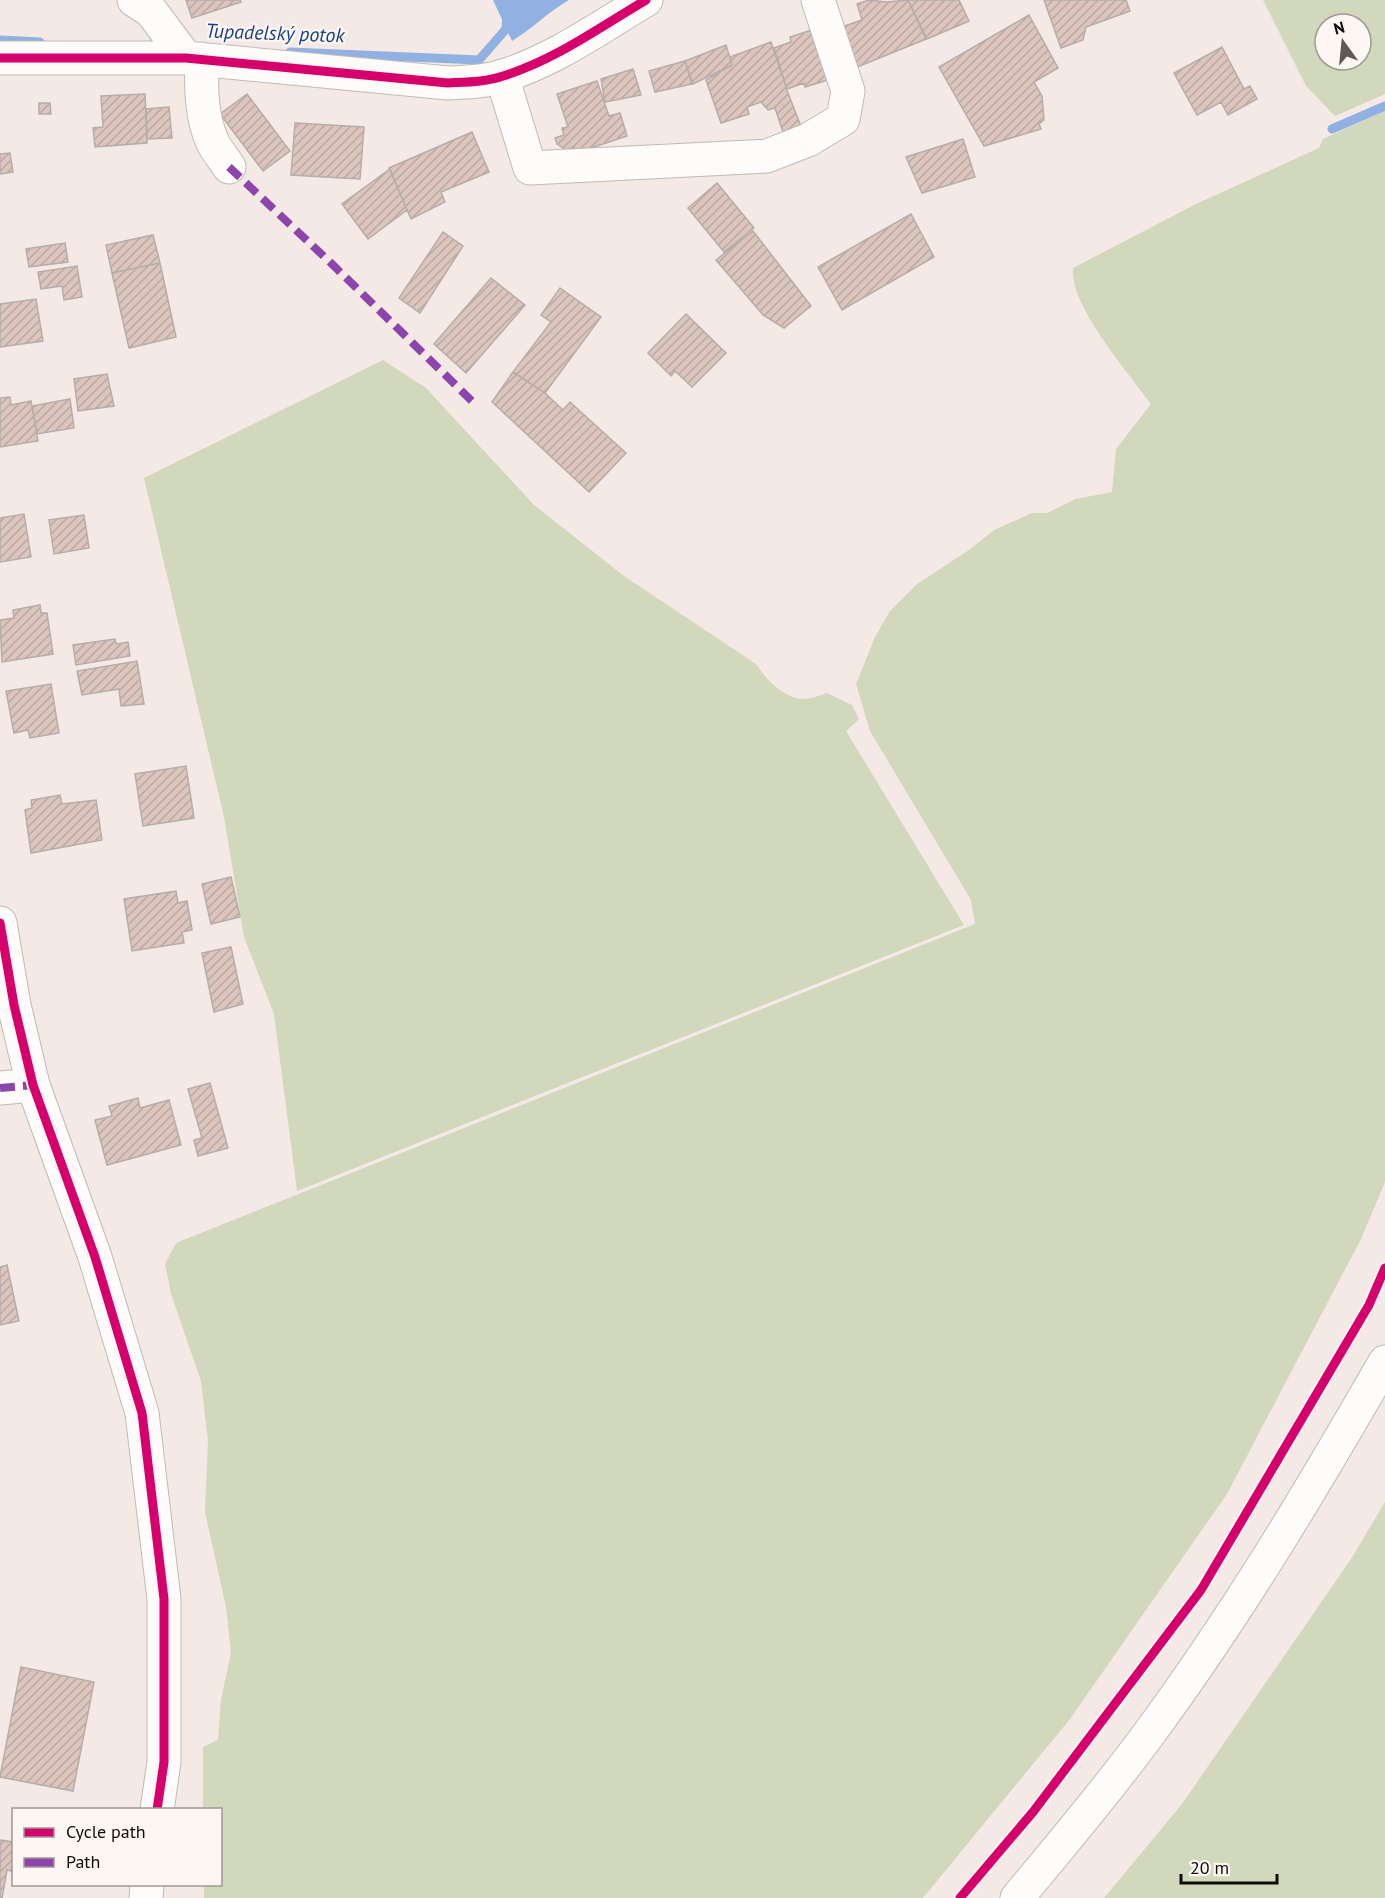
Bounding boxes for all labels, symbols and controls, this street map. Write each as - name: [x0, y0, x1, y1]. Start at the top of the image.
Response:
- north arrow: [1313, 12, 1373, 72]
- text: N: [1331, 16, 1347, 39]
- water label: Tupadelský potok: [205, 18, 346, 48]
- legend: [12, 1808, 222, 1886]
- text: Cycle path: [66, 1820, 146, 1843]
- scale bar: [1181, 1847, 1277, 1885]
- text: Path: [66, 1850, 100, 1873]
- text: 20 m: [1190, 1856, 1229, 1879]

